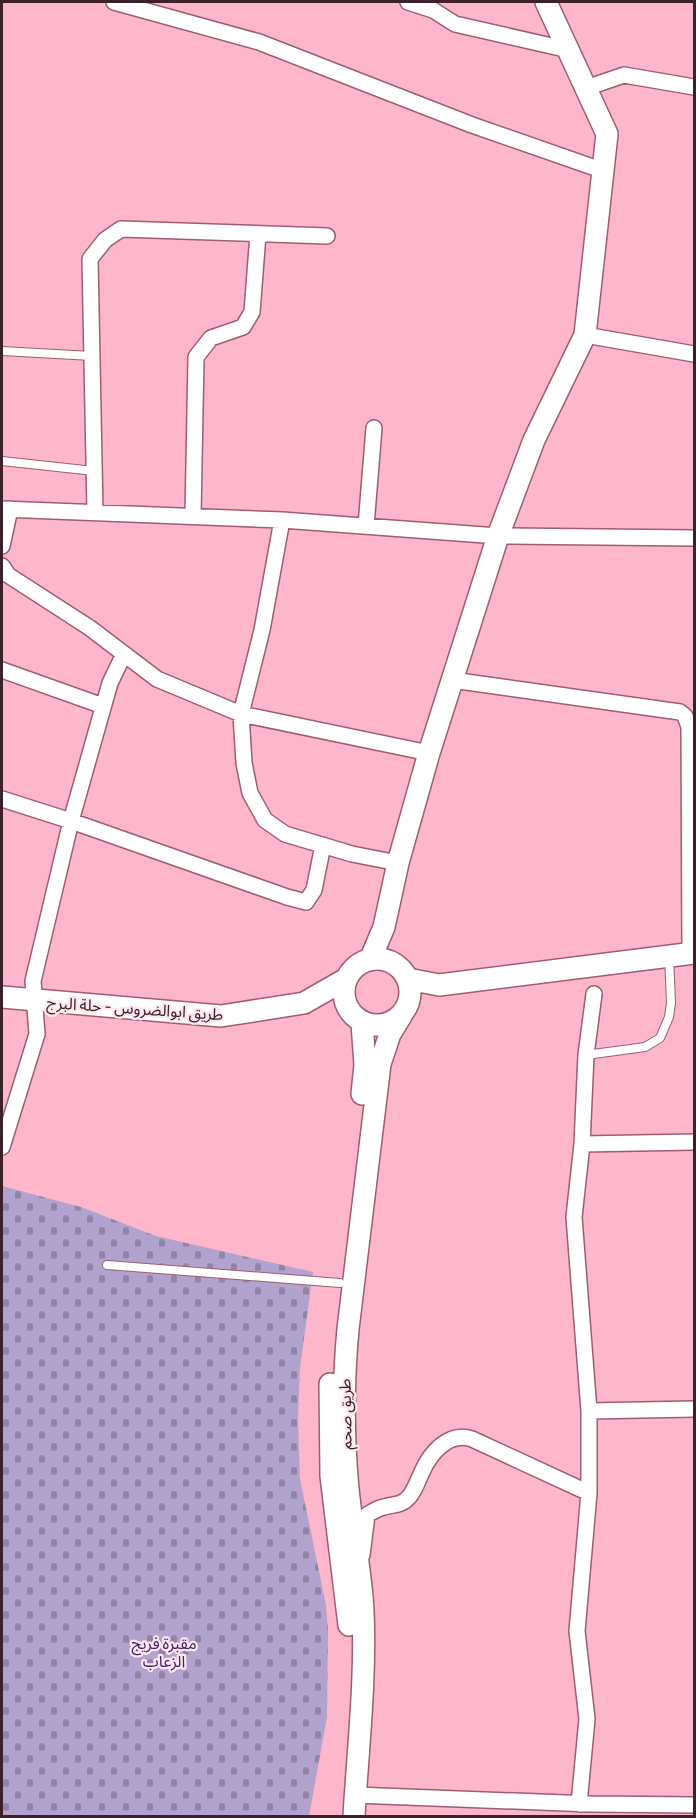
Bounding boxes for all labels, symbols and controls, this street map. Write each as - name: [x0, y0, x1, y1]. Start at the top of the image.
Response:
- street label: طريق ابوالضروس - حلة البرج: [46, 992, 224, 1027]
- street label: طريق صحم: [334, 1378, 359, 1450]
- park label: مقبرة فريج الزعاب: [131, 1633, 197, 1671]

